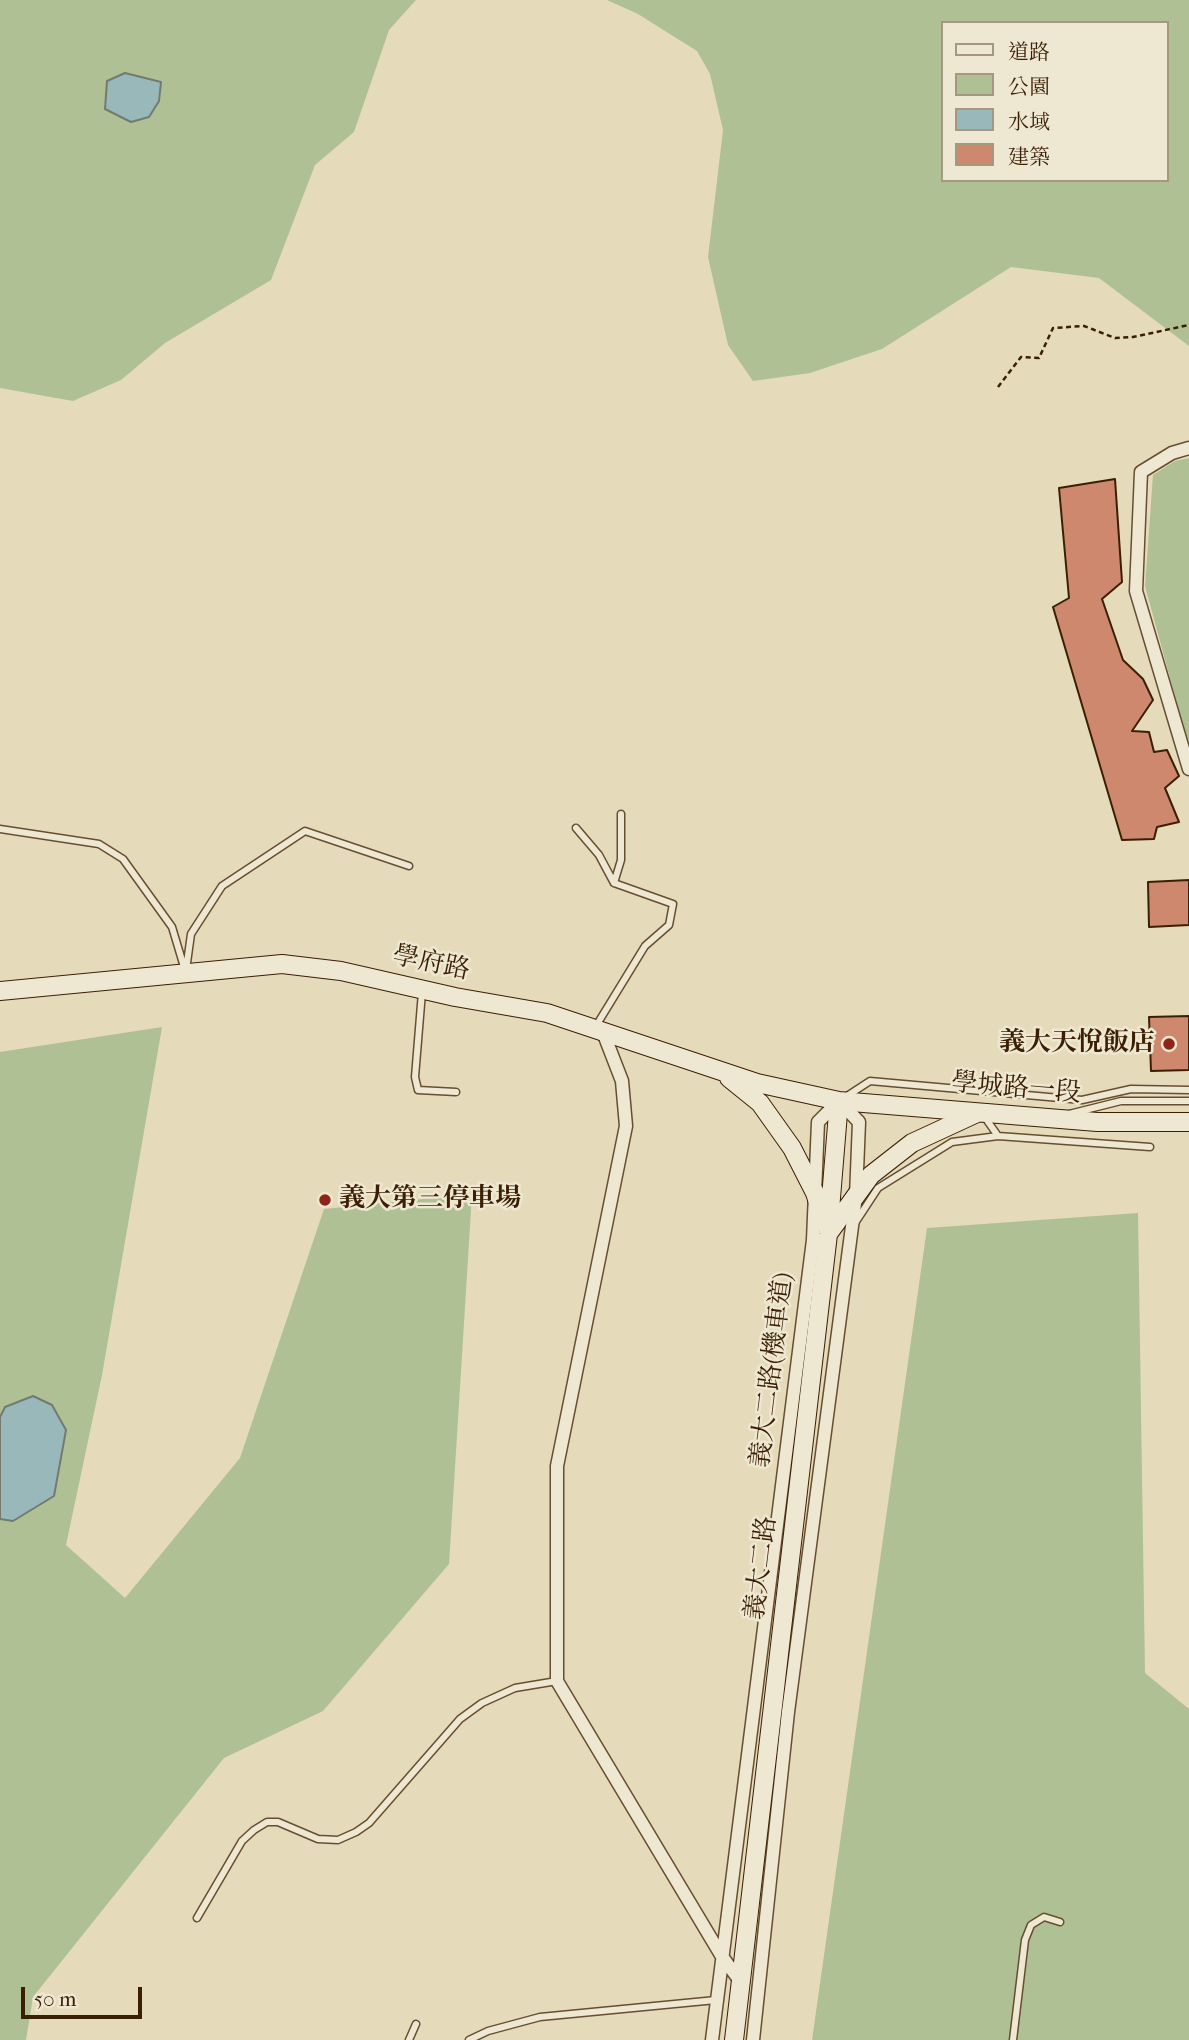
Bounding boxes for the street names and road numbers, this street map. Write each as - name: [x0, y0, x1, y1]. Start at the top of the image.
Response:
- street label: 學府路: [390, 941, 472, 987]
- street label: 學城路一段: [950, 1068, 1082, 1110]
- street label: 義大二路(機車道): [746, 1271, 800, 1469]
- street label: 義大二路: [740, 1514, 784, 1622]

